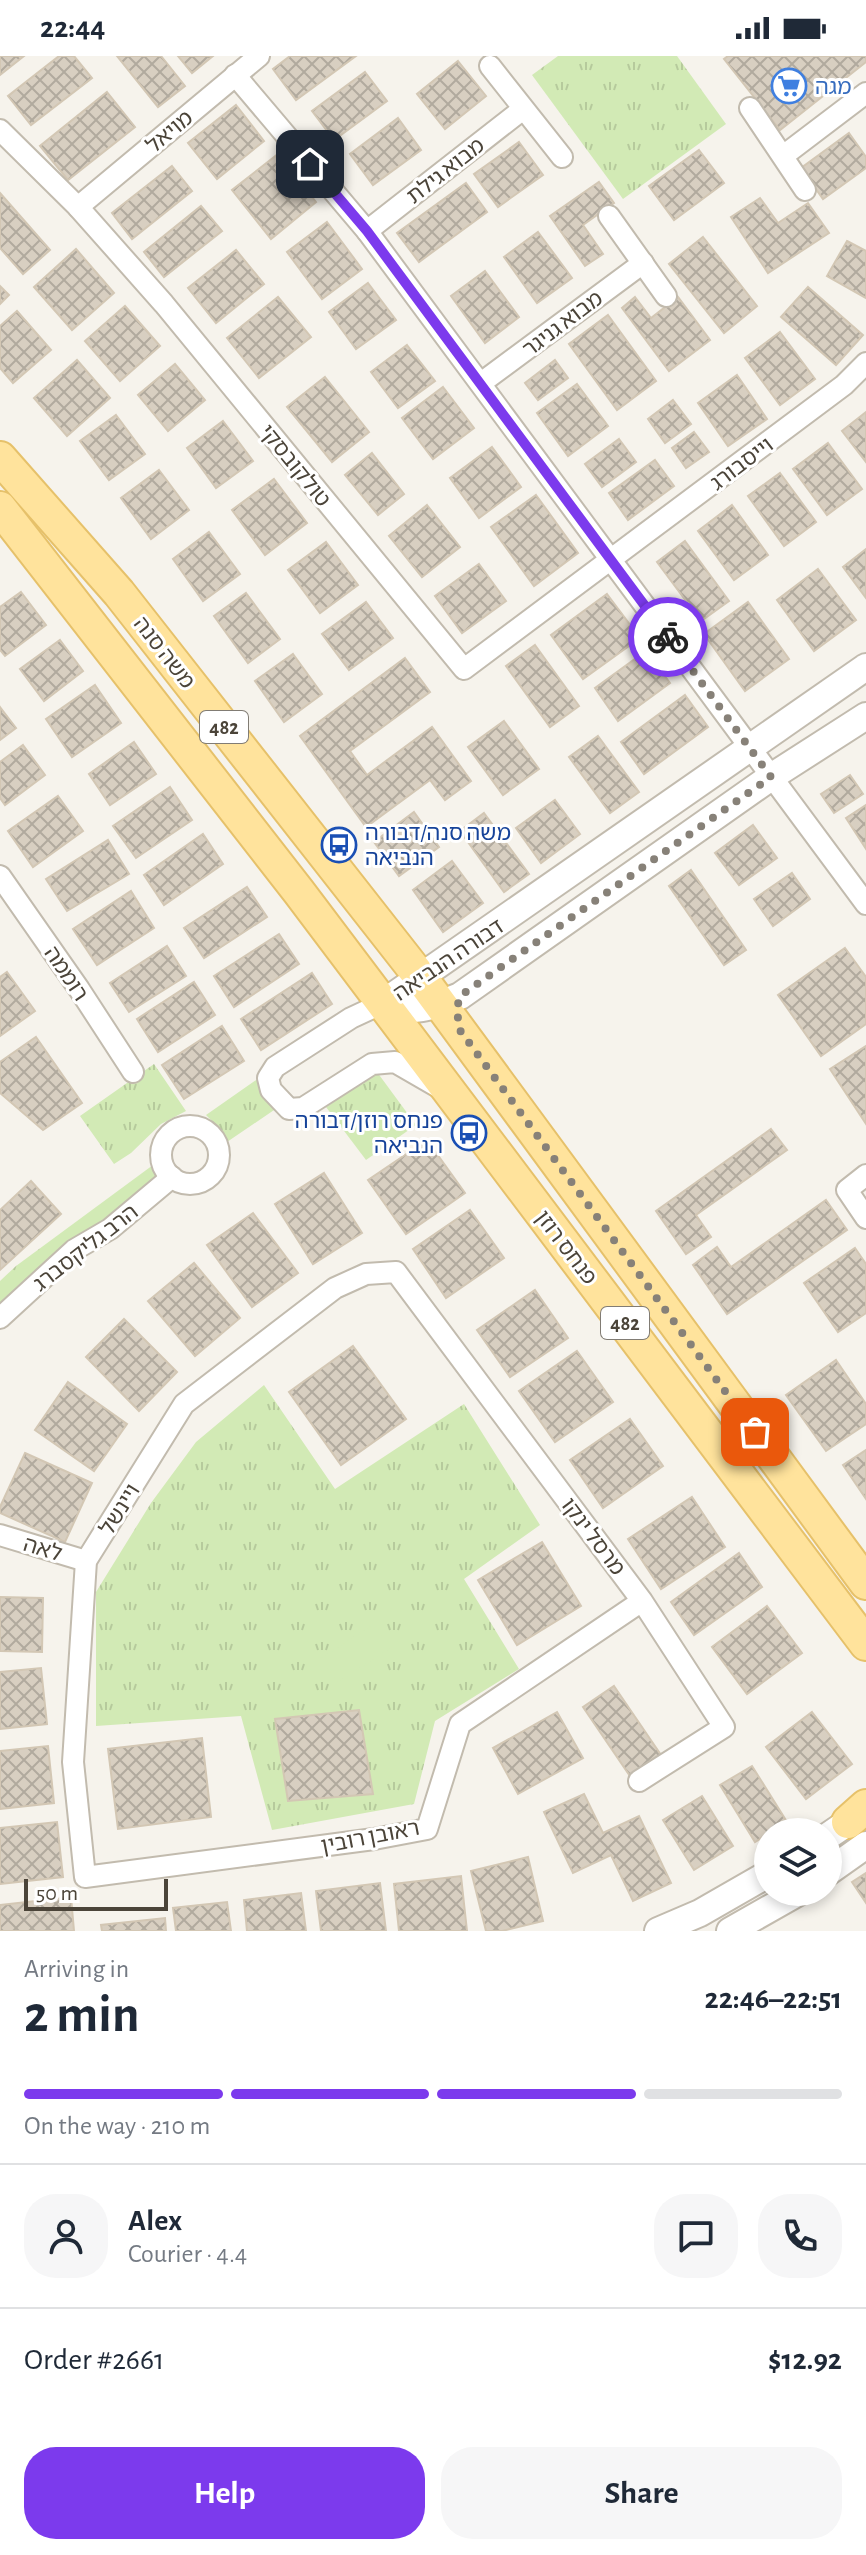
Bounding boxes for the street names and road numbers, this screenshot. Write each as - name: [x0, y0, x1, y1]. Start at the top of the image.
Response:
- street label: מויאל: [142, 106, 197, 157]
- street label: מבוא גילת: [403, 134, 489, 208]
- street label: מבוא גניגר: [519, 287, 607, 361]
- street label: טולקובסקי: [256, 420, 335, 511]
- street label: וייסבורג: [706, 433, 777, 494]
- street label: משה סנה: [130, 613, 199, 693]
- road number: 482: [200, 711, 248, 743]
- street label: דבורה הנביאה: [389, 915, 508, 1005]
- street label: רוממה: [40, 942, 92, 1005]
- street label: הרב גליקסברג: [29, 1200, 142, 1295]
- street label: פנחס רוזן: [531, 1206, 601, 1289]
- road number: 482: [601, 1307, 649, 1339]
- street label: ויינשל: [96, 1480, 144, 1539]
- street label: מרסל ינקו: [557, 1494, 629, 1579]
- street label: לאה: [21, 1533, 65, 1565]
- street label: ראובן רובין: [319, 1817, 421, 1857]

